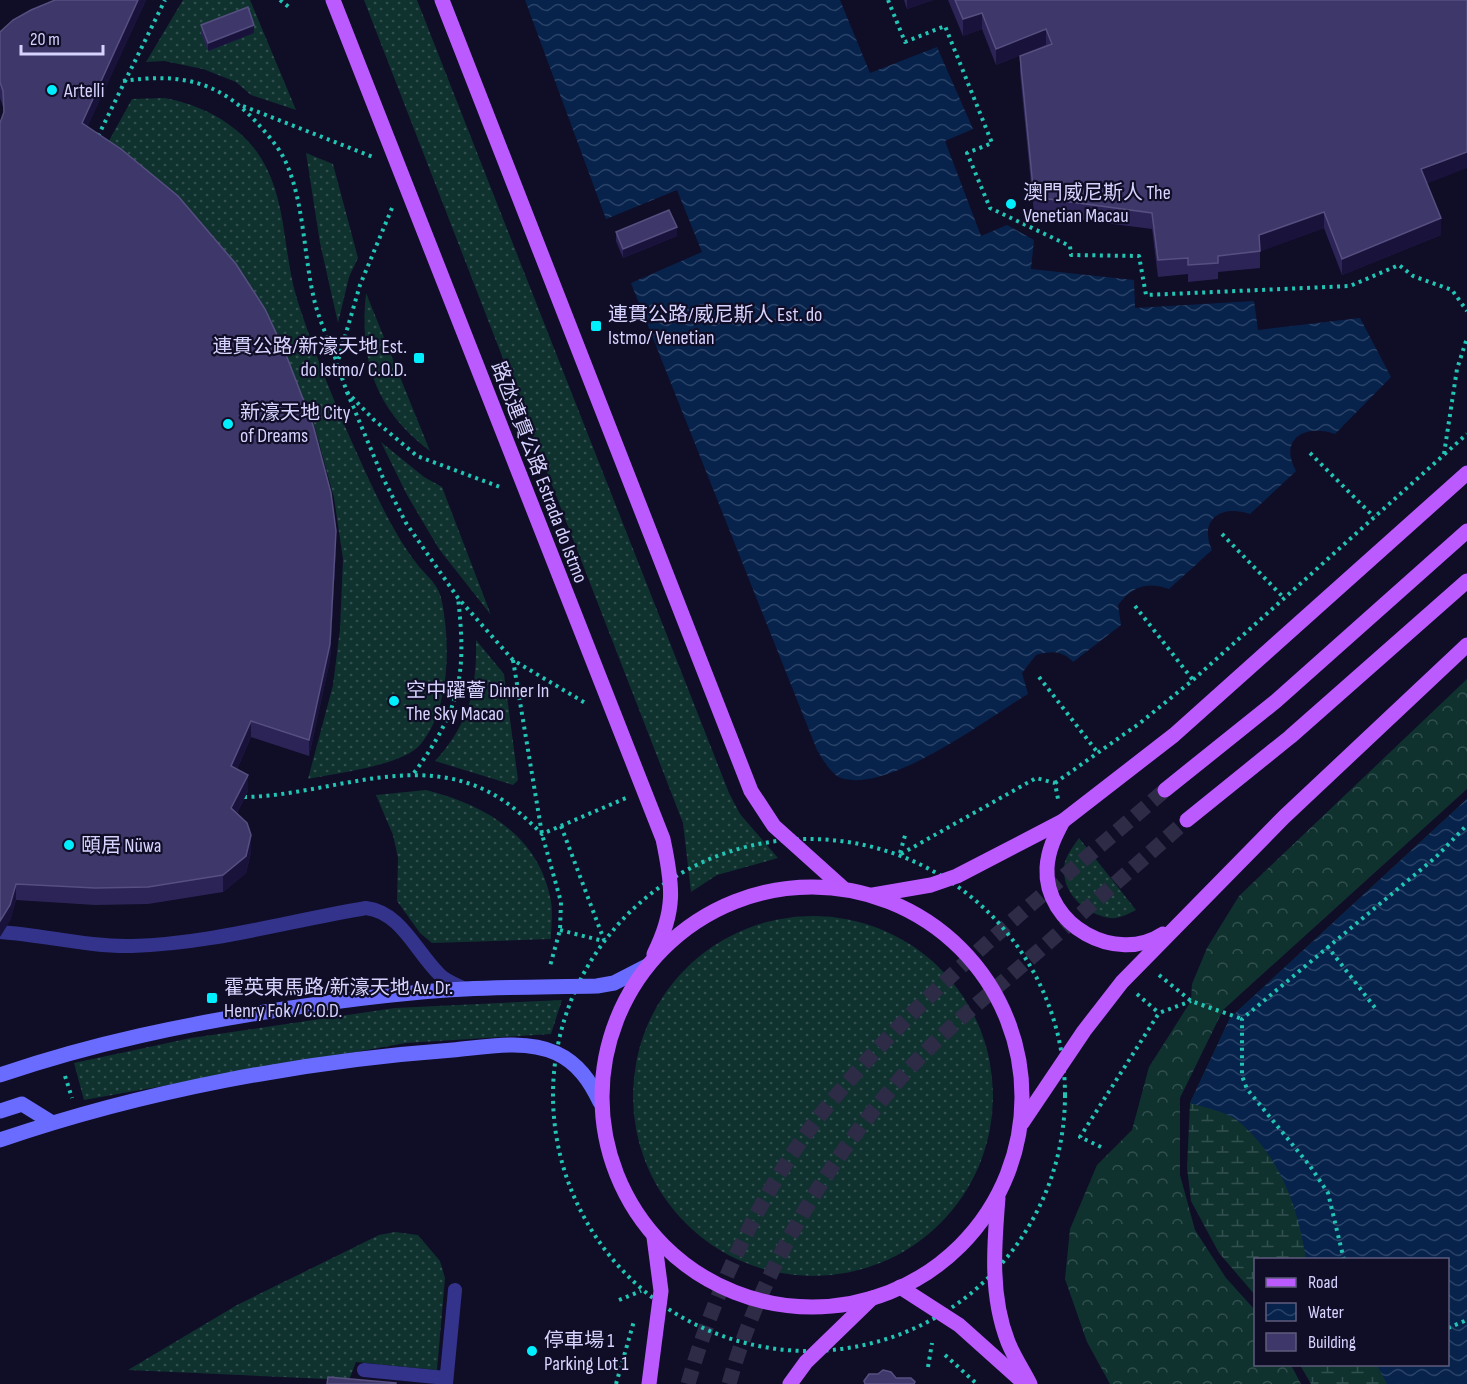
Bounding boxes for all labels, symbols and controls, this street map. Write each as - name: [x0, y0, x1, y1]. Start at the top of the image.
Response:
- scale bar: [21, 18, 104, 56]
- text: 20 m: [30, 29, 60, 50]
- place label: Artelli: [63, 79, 104, 103]
- marker: Artelli: [45, 83, 59, 97]
- place label: 澳門威尼斯人 The Venetian Macau: [1023, 181, 1171, 228]
- marker: 澳門威尼斯人 The Venetian Macau: [1004, 197, 1018, 211]
- place label: 連貫公路/威尼斯人 Est. do Istmo/ Venetian: [608, 303, 822, 350]
- marker: 連貫公路/威尼斯人 Est. do Istmo/ Venetian: [589, 319, 603, 333]
- place label: 連貫公路/新濠天地 Est. do Istmo/ C.O.D.: [212, 335, 407, 382]
- marker: 連貫公路/新濠天地 Est. do Istmo/ C.O.D.: [412, 351, 426, 365]
- street label: 路氹連貫公路 Estrada do Istmo: [486, 358, 592, 587]
- place label: 新濠天地 City of Dreams: [240, 401, 351, 448]
- marker: 新濠天地 City of Dreams: [221, 417, 235, 431]
- place label: 空中躍薈 Dinner In The Sky Macao: [406, 679, 549, 726]
- marker: 空中躍薈 Dinner In The Sky Macao: [387, 694, 401, 708]
- place label: 頤居 Nüwa: [81, 834, 161, 858]
- marker: 頤居 Nüwa: [62, 838, 76, 852]
- place label: 霍英東馬路/新濠天地 Av. Dr. Henry Fok / C.O.D.: [224, 976, 453, 1023]
- marker: 霍英東馬路/新濠天地 Av. Dr. Henry Fok / C.O.D.: [205, 991, 219, 1005]
- legend: [1254, 1258, 1449, 1366]
- text: Road: [1308, 1272, 1338, 1293]
- text: Water: [1308, 1302, 1344, 1323]
- place label: 停車場 1 Parking Lot 1: [544, 1329, 628, 1376]
- text: Building: [1308, 1332, 1356, 1353]
- marker: 停車場 1 Parking Lot 1: [525, 1344, 539, 1358]

